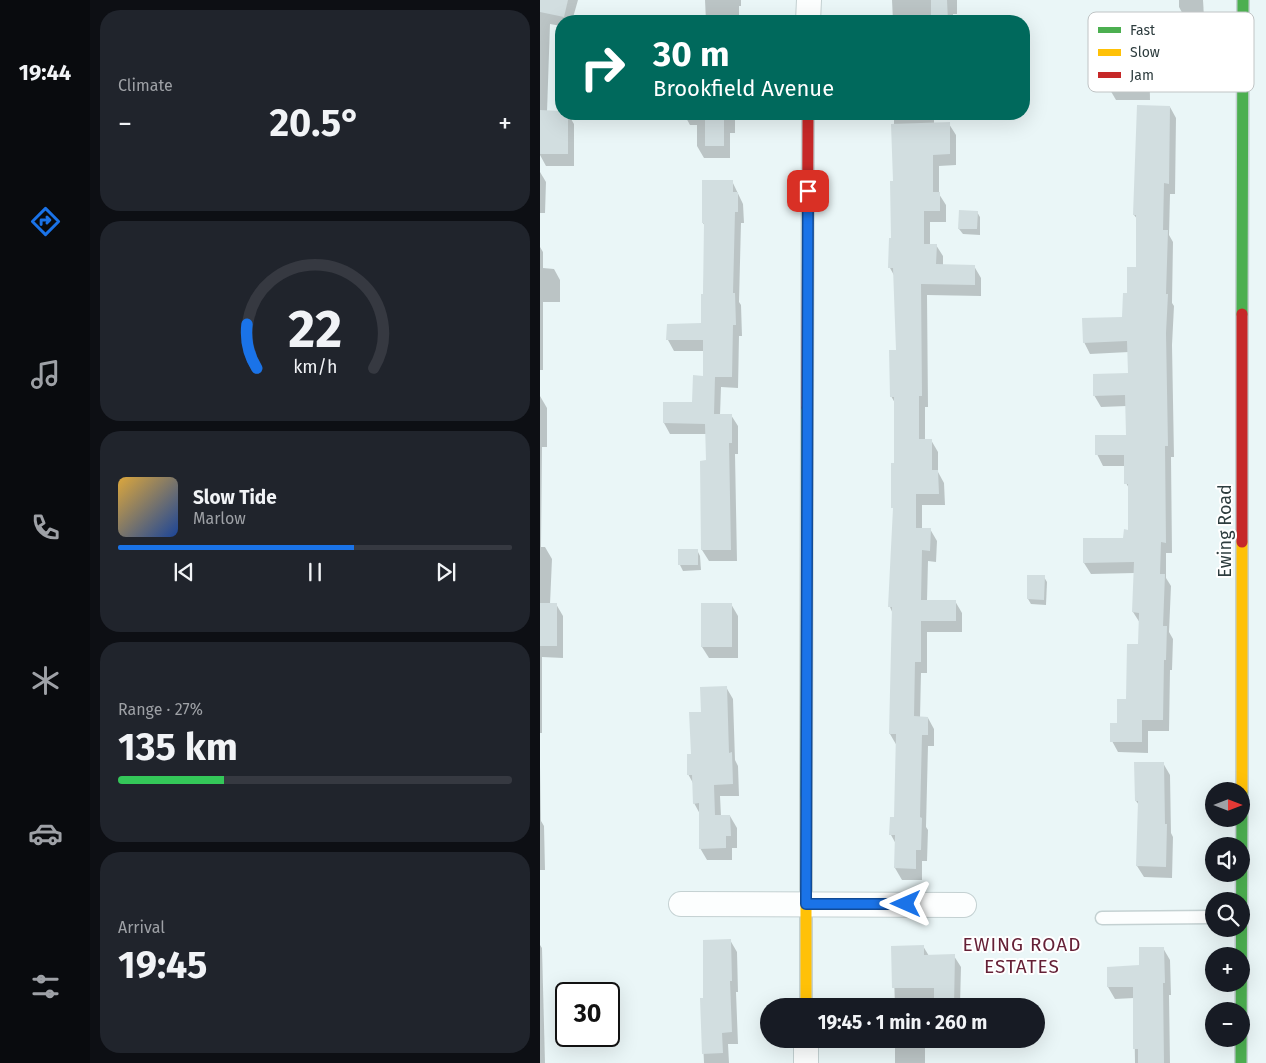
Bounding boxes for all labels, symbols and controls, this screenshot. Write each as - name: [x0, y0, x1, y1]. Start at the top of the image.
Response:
- legend: [1088, 12, 1254, 92]
- text: Fast: [1130, 22, 1156, 39]
- text: 30 m: [653, 33, 730, 75]
- icon: right: [570, 35, 635, 100]
- text: Slow: [1130, 44, 1160, 61]
- text: 19:44: [19, 59, 71, 86]
- text: Jam: [1130, 67, 1154, 84]
- text: Brookfield Avenue: [653, 75, 834, 102]
- text: Climate: [118, 76, 173, 95]
- text: 20.5°: [269, 100, 361, 146]
- text: −: [118, 107, 132, 140]
- text: +: [498, 107, 512, 140]
- pin: [787, 170, 829, 212]
- icon: arrive: [794, 177, 822, 205]
- icon: directions: [28, 204, 63, 239]
- text: 22: [288, 298, 342, 361]
- text: km/h: [293, 356, 337, 378]
- icon: music: [28, 357, 63, 392]
- street label: Ewing Road: [1214, 484, 1236, 578]
- text: Slow Tide: [193, 486, 277, 509]
- text: Marlow: [193, 509, 246, 528]
- icon: phone: [28, 510, 63, 545]
- icon: previous: [170, 558, 198, 586]
- icon: pause: [301, 558, 329, 586]
- icon: next: [432, 558, 460, 586]
- icon: climate: [28, 663, 63, 698]
- text: Range · 27%: [118, 700, 203, 719]
- text: 135 km: [118, 724, 238, 770]
- north arrow: [1205, 782, 1250, 828]
- map controls: [1205, 782, 1250, 1047]
- icon: car: [28, 816, 63, 851]
- button: sound: [1205, 837, 1250, 882]
- position arrow: [879, 877, 931, 929]
- button: search: [1205, 892, 1250, 937]
- text: Arrival: [118, 918, 165, 937]
- district label: EWING ROAD ESTATES: [963, 933, 1081, 978]
- text: 19:45: [118, 942, 207, 988]
- button: +: [1205, 947, 1250, 992]
- icon: filters: [28, 969, 63, 1004]
- speed limit sign: 30: [555, 982, 620, 1047]
- button: −: [1205, 1002, 1250, 1047]
- text: 19:45 · 1 min · 260 m: [818, 1011, 987, 1034]

